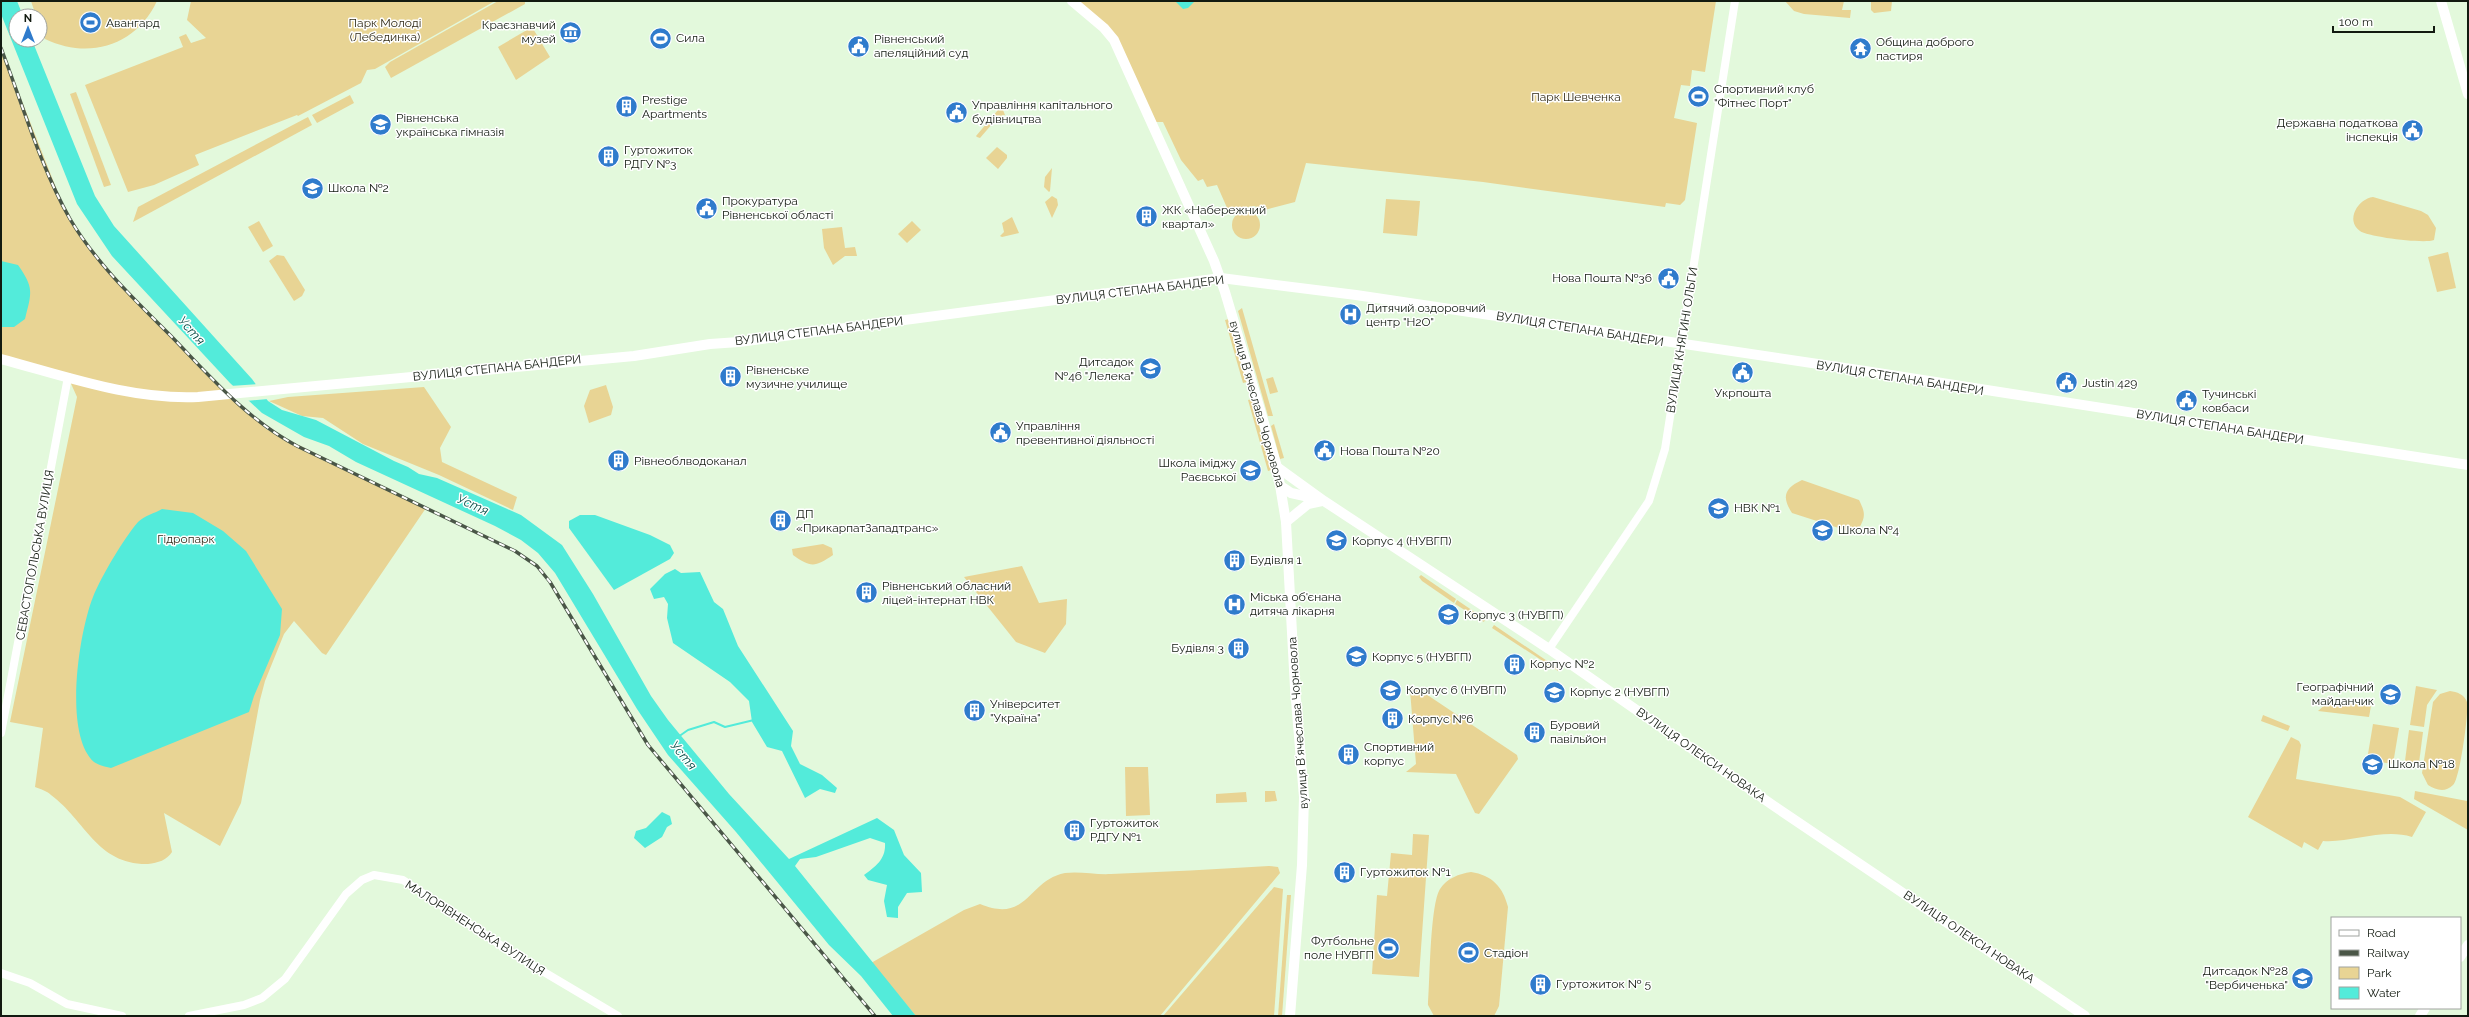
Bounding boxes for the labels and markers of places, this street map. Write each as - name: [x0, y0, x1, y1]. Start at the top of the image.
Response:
- sports icon: Авангард: [78, 10, 104, 36]
- place label: Авангард: [106, 16, 160, 30]
- place label: Краєзнавчий музей: [482, 18, 556, 46]
- museum icon: Краєзнавчий музей: [558, 19, 584, 45]
- sports icon: Сила: [648, 25, 674, 51]
- place label: Сила: [676, 31, 705, 45]
- place label: Рівненський апеляційний суд: [874, 32, 968, 60]
- public building icon: Рівненський апеляційний суд: [846, 33, 872, 59]
- place label: Община доброго пастиря: [1876, 35, 1974, 63]
- temple icon: Община доброго пастиря: [1848, 36, 1874, 62]
- place label: Спортивний клуб "Фітнес Порт": [1714, 82, 1814, 110]
- sports icon: Спортивний клуб "Фітнес Порт": [1685, 83, 1711, 109]
- place label: Prestige Apartments: [642, 93, 707, 121]
- building icon: Prestige Apartments: [613, 94, 639, 120]
- place label: Управління капітального будівництва: [972, 98, 1113, 126]
- public building icon: Управління капітального будівництва: [944, 99, 970, 125]
- place label: Рівненська українська гімназія: [396, 111, 504, 139]
- school or university icon: Рівненська українська гімназія: [367, 112, 393, 138]
- place label: Державна податкова інспекція: [2276, 116, 2398, 144]
- public building icon: Державна податкова інспекція: [2400, 117, 2426, 143]
- place label: Гуртожиток РДГУ №3: [624, 143, 693, 171]
- building icon: Гуртожиток РДГУ №3: [595, 144, 621, 170]
- school or university icon: Школа №2: [300, 175, 326, 201]
- place label: Школа №2: [328, 181, 389, 195]
- place label: Прокуратура Рівненської області: [722, 194, 833, 222]
- public building icon: Прокуратура Рівненської області: [694, 195, 720, 221]
- place label: ЖК «Набережний квартал»: [1162, 203, 1266, 231]
- building icon: ЖК «Набережний квартал»: [1133, 204, 1159, 230]
- public building icon: Нова Пошта №36: [1655, 265, 1681, 291]
- place label: Нова Пошта №36: [1552, 271, 1652, 285]
- place label: Дитячий оздоровчий центр "H2O": [1366, 301, 1486, 329]
- hospital icon: Дитячий оздоровчий центр "H2O": [1338, 302, 1364, 328]
- place label: Дитсадок №46 "Лелека": [1054, 355, 1134, 383]
- school or university icon: Дитсадок №46 "Лелека": [1137, 356, 1163, 382]
- public building icon: Укрпошта: [1730, 359, 1756, 385]
- place label: Рівненське музичне училище: [746, 363, 847, 391]
- building icon: Рівненське музичне училище: [718, 364, 744, 390]
- public building icon: Justin 429: [2053, 370, 2079, 396]
- place label: Justin 429: [2082, 376, 2137, 390]
- place label: Укрпошта: [1715, 386, 1771, 400]
- place label: Тучинські ковбаси: [2202, 387, 2256, 415]
- public building icon: Тучинські ковбаси: [2174, 388, 2200, 414]
- place label: Управління превентивної діяльності: [1016, 419, 1154, 447]
- public building icon: Управління превентивної діяльності: [988, 420, 1014, 446]
- public building icon: Нова Пошта №20: [1312, 438, 1338, 464]
- place label: Нова Пошта №20: [1340, 444, 1440, 458]
- building icon: Рівнеоблводоканал: [606, 448, 632, 474]
- place label: Рівнеоблводоканал: [634, 454, 747, 468]
- place label: Школа іміджу Раєвської: [1159, 456, 1236, 484]
- school or university icon: Школа іміджу Раєвської: [1238, 457, 1264, 483]
- school or university icon: НВК №1: [1706, 495, 1732, 521]
- place label: НВК №1: [1734, 501, 1780, 515]
- place label: ДП «ПрикарпатЗападтранс»: [796, 507, 939, 535]
- building icon: ДП «ПрикарпатЗападтранс»: [768, 508, 794, 534]
- school or university icon: Школа №4: [1809, 517, 1835, 543]
- place label: Школа №4: [1838, 523, 1900, 537]
- school or university icon: Корпус 4 (НУВГП): [1324, 528, 1350, 554]
- place label: Корпус 4 (НУВГП): [1352, 534, 1452, 548]
- building icon: Будівля 1: [1222, 547, 1248, 573]
- place label: Будівля 1: [1250, 553, 1302, 567]
- place label: Рівненський обласний ліцей-інтернат НВК: [882, 579, 1011, 607]
- building icon: Рівненський обласний ліцей-інтернат НВК: [853, 580, 879, 606]
- place label: Міська об'єнана дитяча лікарня: [1250, 590, 1341, 618]
- hospital icon: Міська об'єнана дитяча лікарня: [1221, 591, 1247, 617]
- school or university icon: Корпус 3 (НУВГП): [1435, 602, 1461, 628]
- place label: Корпус 3 (НУВГП): [1464, 608, 1563, 622]
- building icon: Будівля 3: [1226, 635, 1252, 661]
- place label: Будівля 3: [1171, 641, 1224, 655]
- school or university icon: Корпус 5 (НУВГП): [1344, 644, 1370, 670]
- place label: Корпус 5 (НУВГП): [1372, 650, 1472, 664]
- building icon: Корпус №2: [1502, 651, 1528, 677]
- place label: Корпус №2: [1530, 657, 1594, 671]
- school or university icon: Корпус 6 (НУВГП): [1378, 677, 1404, 703]
- school or university icon: Корпус 2 (НУВГП): [1541, 679, 1567, 705]
- place label: Географічний майданчик: [2296, 680, 2374, 708]
- school or university icon: Географічний майданчик: [2377, 681, 2403, 707]
- place label: Корпус 6 (НУВГП): [1406, 683, 1506, 697]
- place label: Корпус 2 (НУВГП): [1570, 685, 1669, 699]
- place label: Університет "Україна": [990, 697, 1060, 725]
- building icon: Університет "Україна": [962, 698, 988, 724]
- building icon: Корпус №6: [1380, 706, 1406, 732]
- place label: Корпус №6: [1408, 712, 1473, 726]
- place label: Буровий павільйон: [1550, 718, 1606, 746]
- building icon: Буровий павільйон: [1522, 719, 1548, 745]
- place label: Спортивний корпус: [1364, 740, 1434, 768]
- building icon: Спортивний корпус: [1335, 741, 1361, 767]
- school or university icon: Школа №18: [2359, 751, 2385, 777]
- place label: Школа №18: [2388, 757, 2455, 771]
- place label: Гуртожиток РДГУ №1: [1090, 816, 1159, 844]
- building icon: Гуртожиток РДГУ №1: [1061, 817, 1087, 843]
- building icon: Гуртожиток №1: [1332, 859, 1358, 885]
- place label: Гуртожиток №1: [1360, 865, 1451, 879]
- place label: Футбольне поле НУВГП: [1304, 934, 1374, 962]
- sports icon: Футбольне поле НУВГП: [1376, 935, 1402, 961]
- sports icon: Стадіон: [1455, 940, 1481, 966]
- place label: Стадіон: [1484, 946, 1528, 960]
- place label: Дитсадок №28 "Вербиченька": [2203, 964, 2288, 992]
- school or university icon: Дитсадок №28 "Вербиченька": [2290, 965, 2316, 991]
- building icon: Гуртожиток № 5: [1527, 971, 1553, 997]
- place label: Гуртожиток № 5: [1556, 977, 1651, 991]

